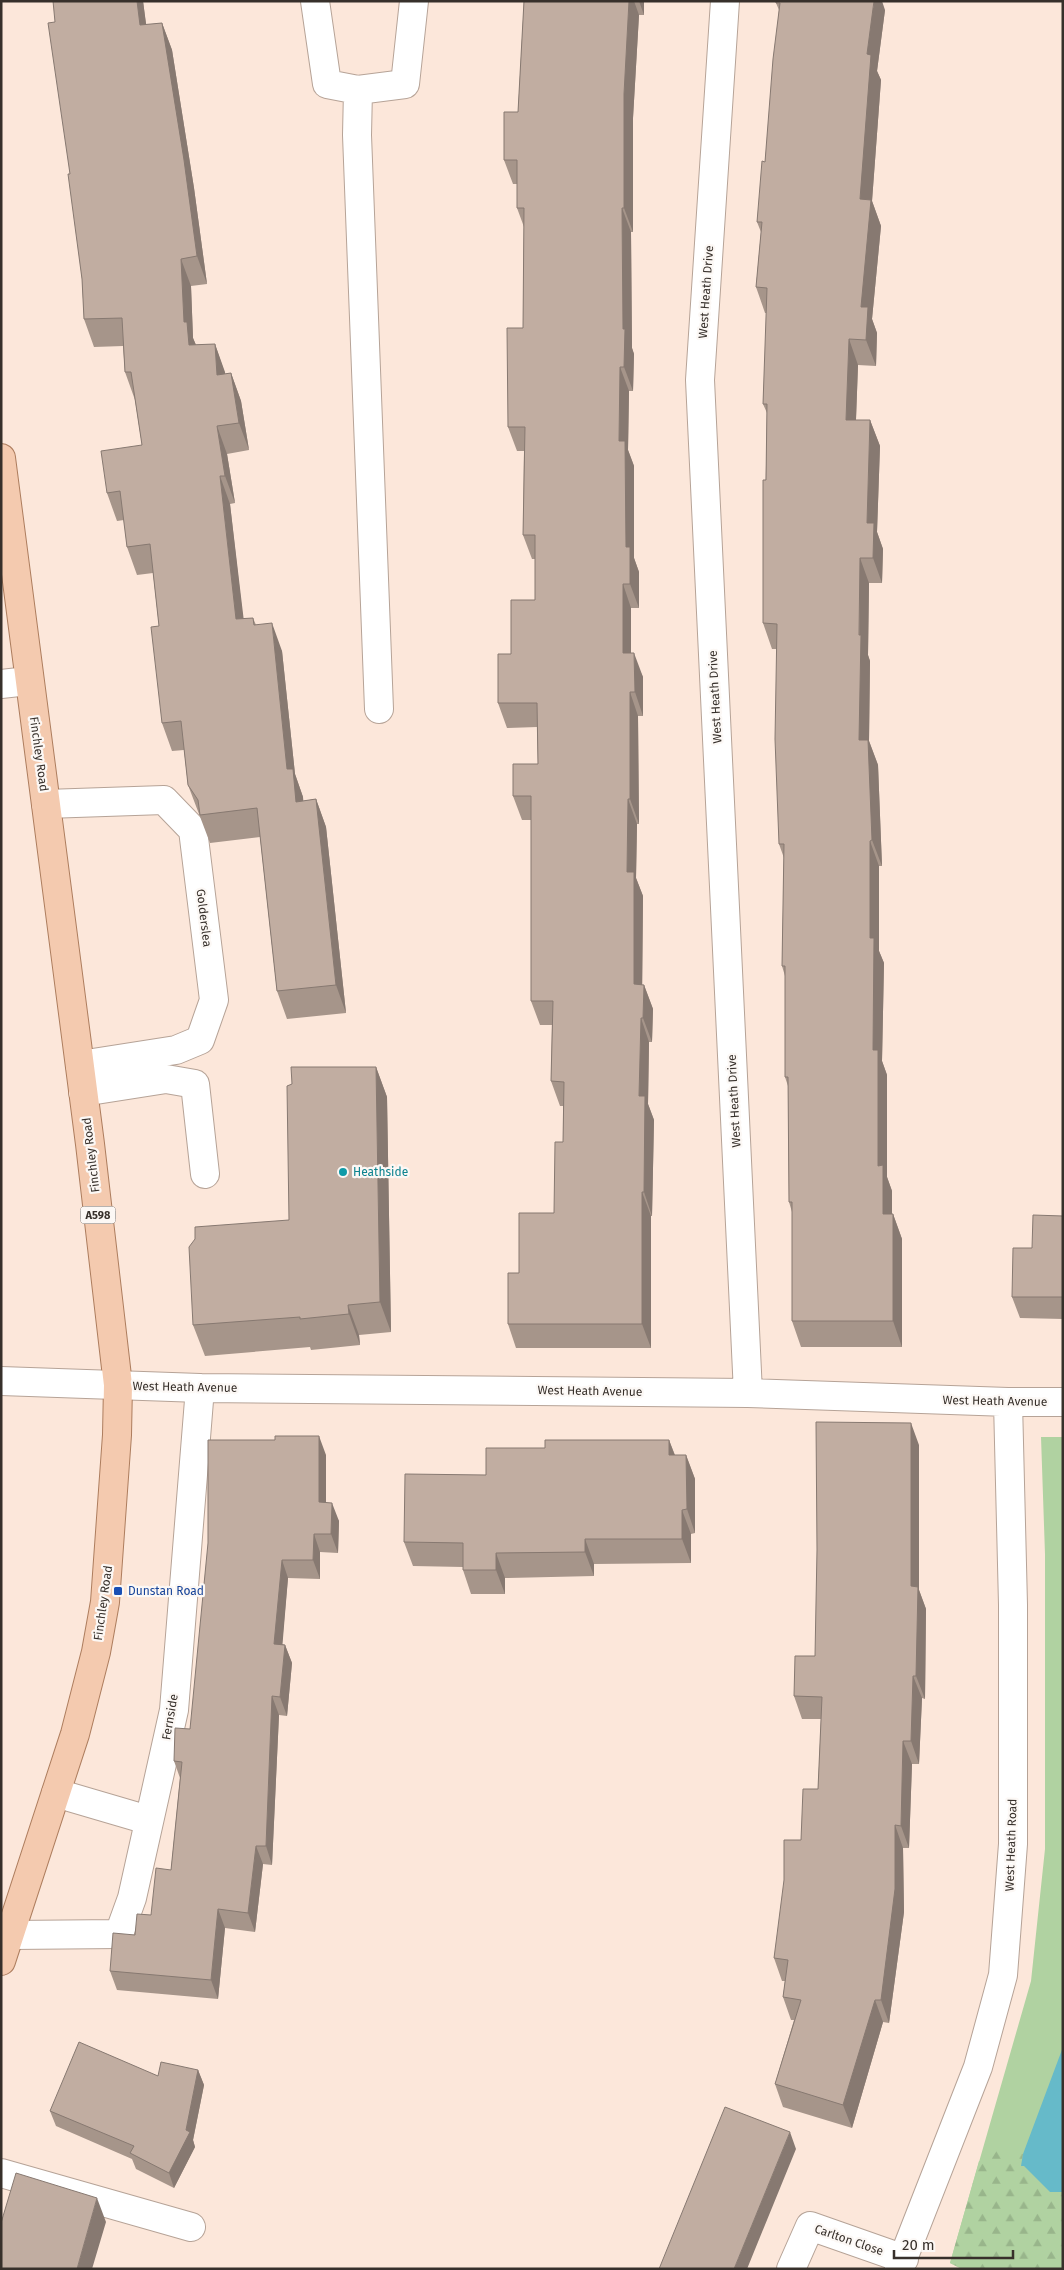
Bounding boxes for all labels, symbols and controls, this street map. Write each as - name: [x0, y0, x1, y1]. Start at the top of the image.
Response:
- street label: West Heath Drive: [696, 245, 716, 339]
- street label: West Heath Drive: [706, 650, 724, 744]
- street label: Finchley Road: [27, 716, 51, 792]
- street label: Golderslea: [194, 888, 214, 948]
- street label: West Heath Drive: [725, 1054, 743, 1148]
- street label: Finchley Road: [79, 1117, 103, 1193]
- place label: Heathside: [353, 1165, 408, 1179]
- marker: Heathside: [337, 1166, 349, 1178]
- road number: A598: [80, 1206, 116, 1224]
- street label: West Heath Avenue: [132, 1379, 238, 1395]
- street label: West Heath Avenue: [537, 1383, 643, 1399]
- street label: West Heath Avenue: [942, 1393, 1048, 1409]
- street label: Finchley Road: [91, 1565, 115, 1641]
- place label: Dunstan Road: [128, 1584, 204, 1598]
- marker: Dunstan Road: [112, 1585, 124, 1597]
- street label: Fernside: [159, 1693, 181, 1741]
- street label: West Heath Road: [1002, 1798, 1020, 1892]
- street label: Carlton Close: [813, 2222, 885, 2258]
- scale bar: [894, 2228, 1013, 2260]
- text: 20 m: [902, 2236, 935, 2254]

